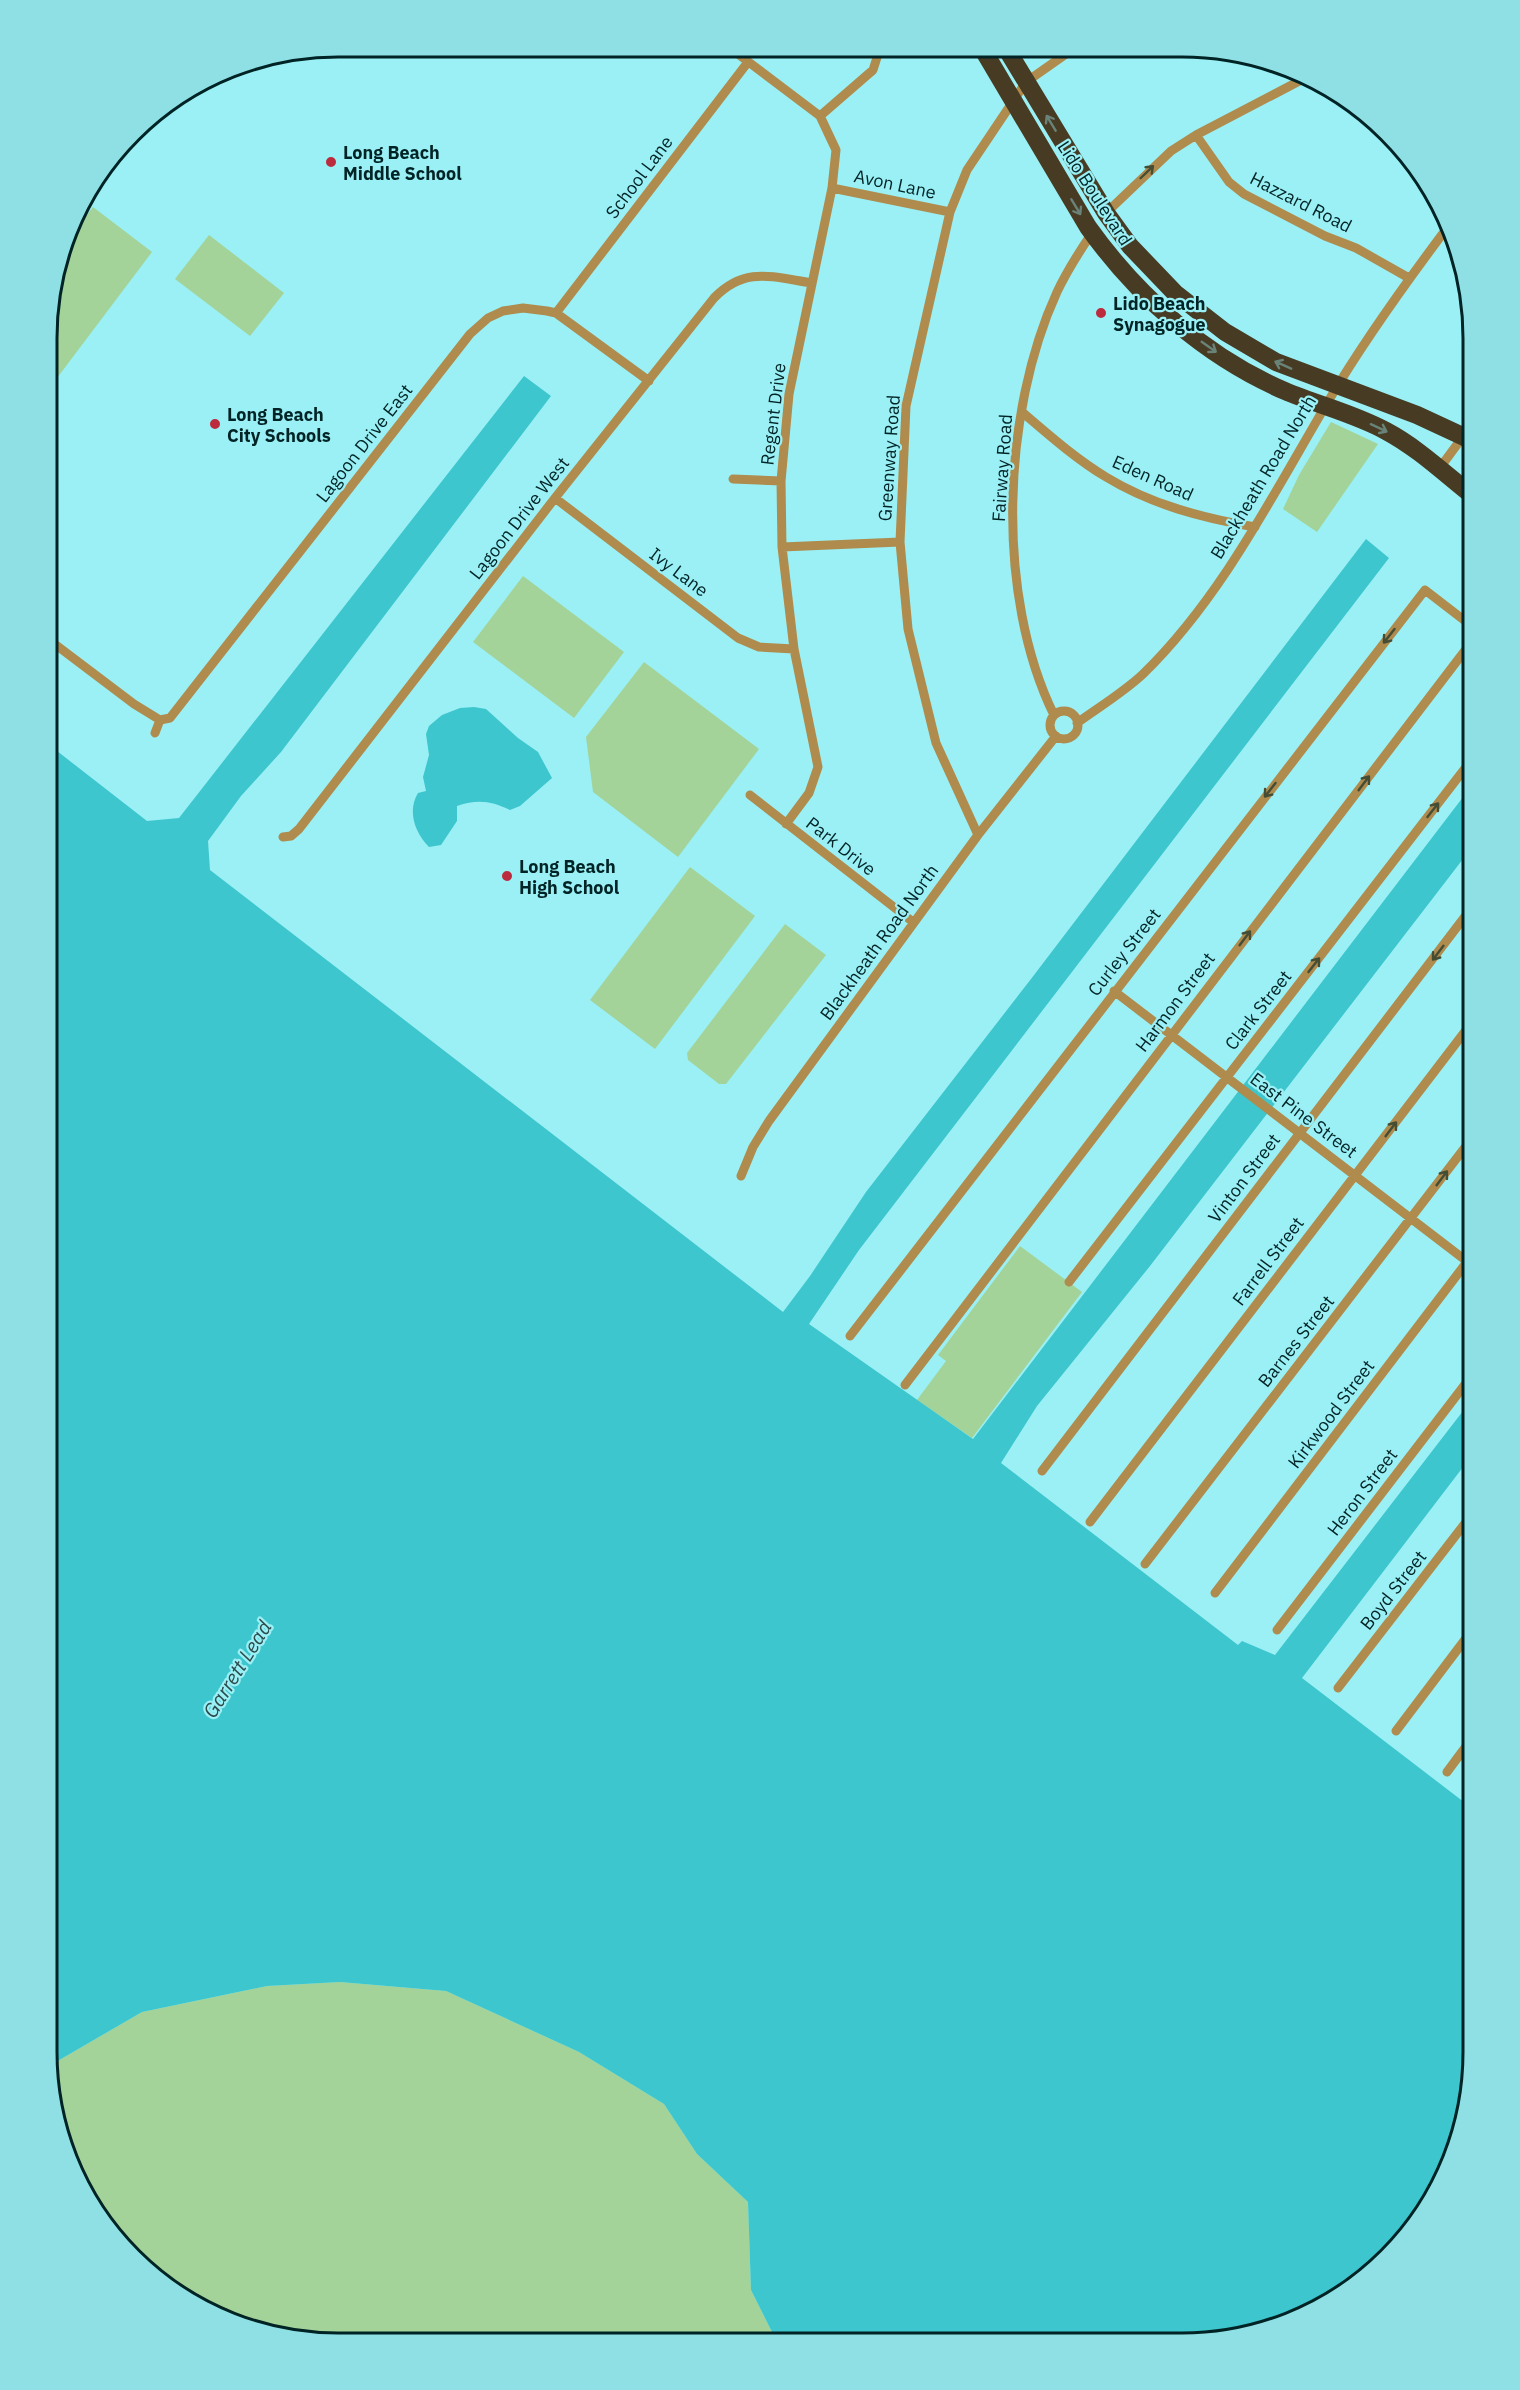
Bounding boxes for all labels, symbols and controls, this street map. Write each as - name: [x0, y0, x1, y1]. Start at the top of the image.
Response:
- one-way arrow: [1045, 115, 1057, 132]
- street label: School Lane: [600, 131, 678, 223]
- street label: Lido Boulevard: [1053, 136, 1137, 250]
- place label: Long Beach Middle School: [343, 141, 462, 185]
- marker: Long Beach Middle School: [324, 155, 338, 169]
- street label: Avon Lane: [852, 164, 938, 204]
- one-way arrow: [1140, 164, 1155, 179]
- street label: Hazzard Road: [1246, 167, 1356, 237]
- one-way arrow: [1070, 198, 1082, 215]
- place label: Lido Beach Synagogue: [1113, 292, 1206, 336]
- marker: Lido Beach Synagogue: [1094, 306, 1108, 320]
- one-way arrow: [1200, 341, 1217, 353]
- one-way arrow: [1275, 359, 1293, 371]
- street label: Regent Drive: [755, 361, 791, 467]
- street label: Lagoon Drive East: [311, 379, 417, 507]
- street label: Blackheath Road North: [1205, 391, 1321, 563]
- street label: Greenway Road: [873, 394, 905, 522]
- place label: Long Beach City Schools: [227, 403, 331, 447]
- street label: Fairway Road: [987, 413, 1017, 523]
- marker: Long Beach City Schools: [208, 417, 222, 431]
- one-way arrow: [1370, 423, 1388, 435]
- street label: Eden Road: [1109, 450, 1197, 506]
- street label: Lagoon Drive West: [464, 452, 574, 584]
- street label: Ivy Lane: [645, 542, 713, 602]
- one-way arrow: [1383, 628, 1396, 644]
- one-way arrow: [1357, 776, 1370, 792]
- one-way arrow: [1263, 782, 1276, 798]
- one-way arrow: [1427, 803, 1439, 819]
- street label: Park Drive: [801, 812, 881, 881]
- place label: Long Beach High School: [519, 855, 620, 899]
- street label: Blackheath Road North: [815, 860, 943, 1024]
- marker: Long Beach High School: [500, 869, 514, 883]
- street label: Curley Street: [1083, 903, 1165, 1001]
- one-way arrow: [1238, 930, 1251, 946]
- one-way arrow: [1431, 944, 1444, 960]
- street label: Harmon Street: [1130, 948, 1220, 1056]
- one-way arrow: [1307, 957, 1320, 973]
- street label: Clark Street: [1220, 965, 1296, 1055]
- street label: East Pine Street: [1246, 1067, 1362, 1163]
- one-way arrow: [1384, 1121, 1397, 1137]
- street label: Vinton Street: [1203, 1129, 1285, 1227]
- one-way arrow: [1436, 1170, 1449, 1186]
- street label: Farrell Street: [1227, 1212, 1309, 1310]
- street label: Barnes Street: [1253, 1290, 1339, 1392]
- street label: Kirkwood Street: [1283, 1355, 1379, 1473]
- street label: Heron Street: [1322, 1444, 1402, 1540]
- street label: Boyd Street: [1355, 1546, 1431, 1634]
- water label: Garrett Lead: [196, 1615, 278, 1723]

